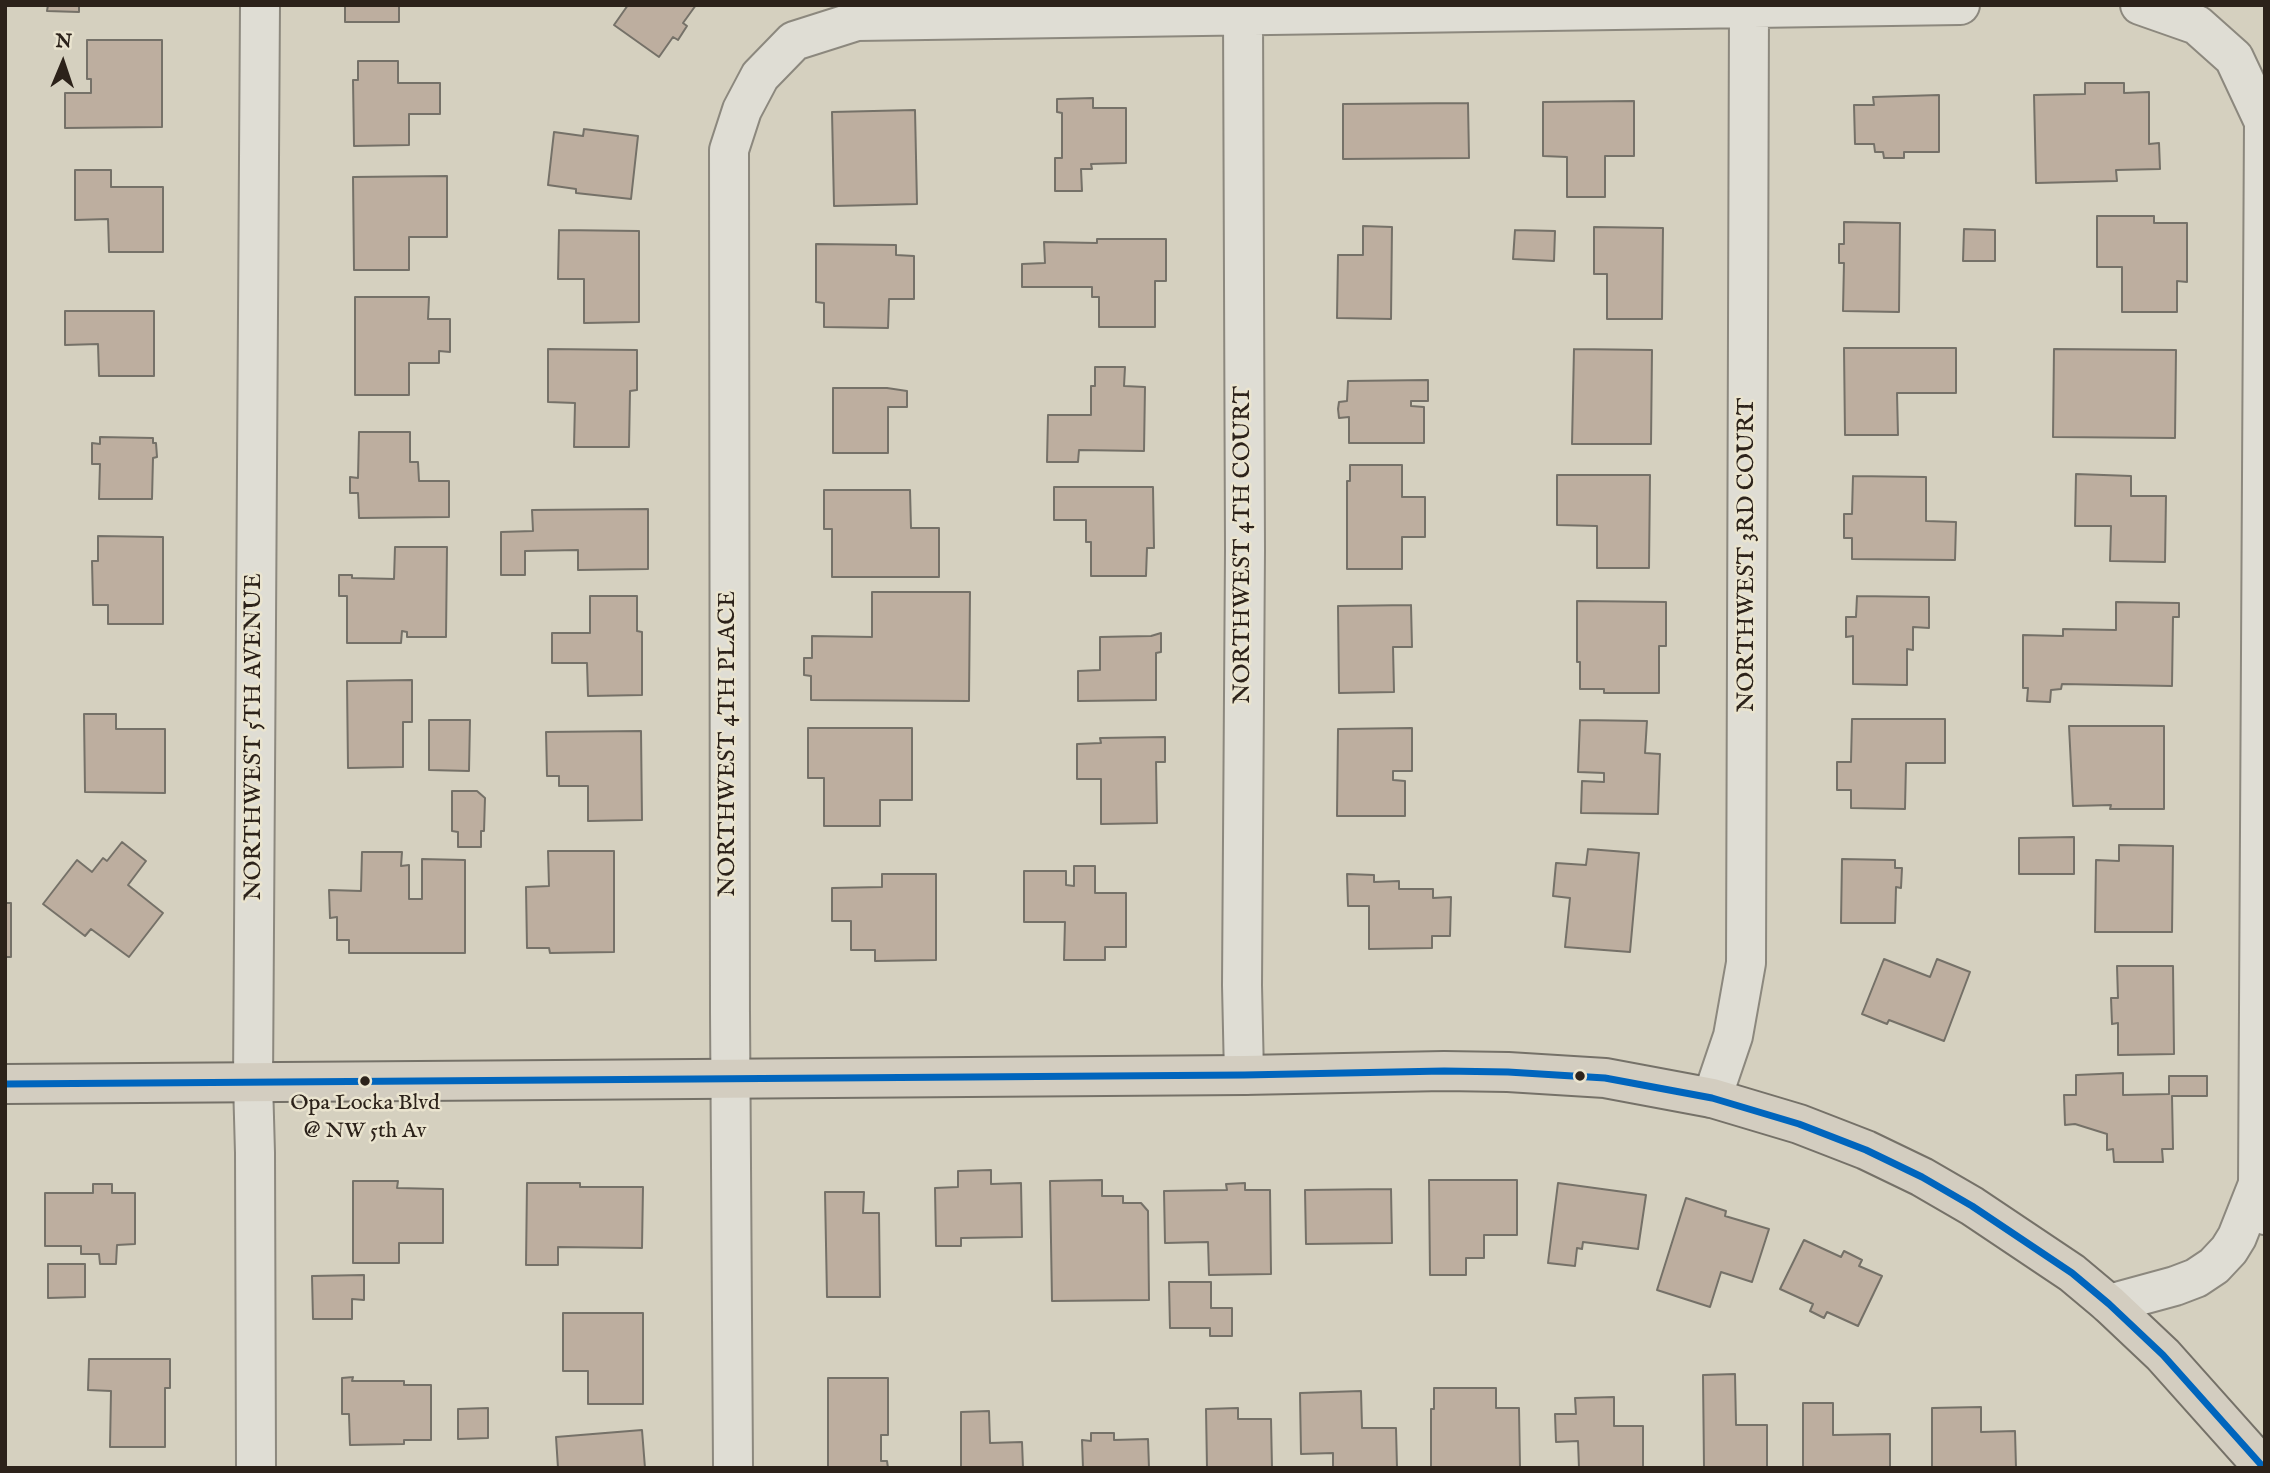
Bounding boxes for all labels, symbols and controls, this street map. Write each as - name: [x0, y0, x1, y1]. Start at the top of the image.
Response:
- north arrow: [28, 28, 98, 98]
- text: N: [55, 30, 72, 54]
- street label: NORTHWEST 4TH COURT: [1230, 386, 1258, 704]
- street label: NORTHWEST 3RD COURT: [1734, 398, 1762, 712]
- street label: NORTHWEST 5TH AVENUE: [241, 573, 269, 901]
- street label: NORTHWEST 4TH PLACE: [715, 591, 743, 897]
- unlabelled marker: [1573, 1069, 1587, 1083]
- marker: Opa Locka Blvd @ NW 5th Av: [358, 1074, 372, 1088]
- place label: Opa Locka Blvd @ NW 5th Av: [290, 1091, 440, 1142]

